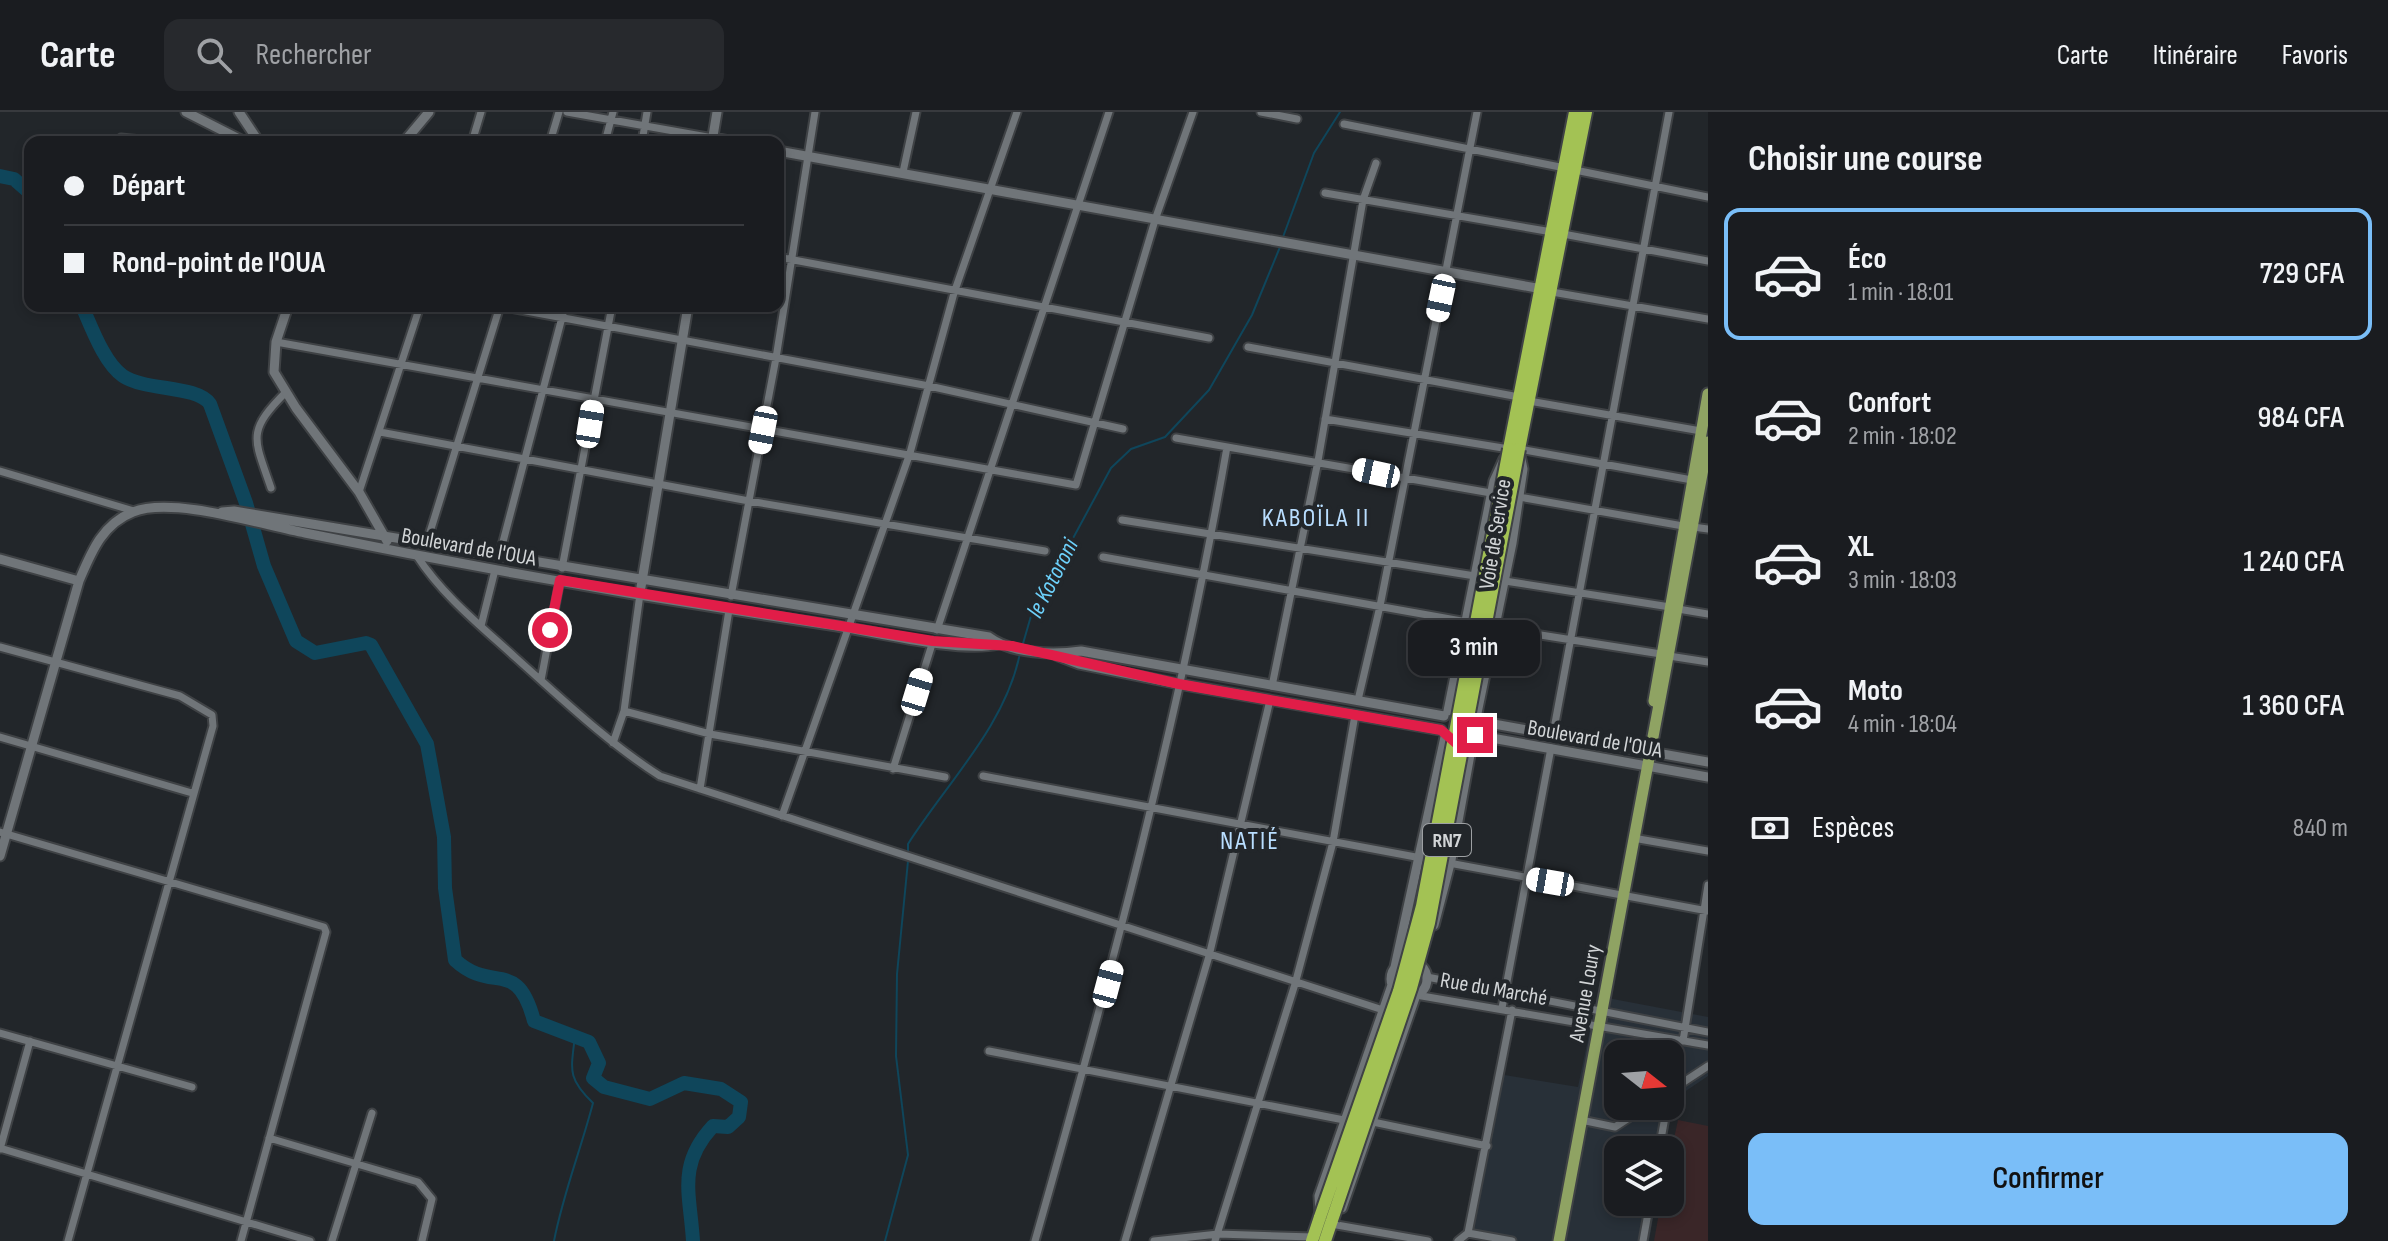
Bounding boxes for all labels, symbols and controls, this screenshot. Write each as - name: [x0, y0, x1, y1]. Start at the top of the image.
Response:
- search box: [164, 19, 724, 91]
- text: Carte: [40, 33, 116, 78]
- icon: search: [192, 33, 236, 77]
- text: Rechercher: [256, 37, 372, 73]
- text: Carte: [2057, 39, 2109, 72]
- text: Itinéraire: [2153, 39, 2238, 72]
- text: Favoris: [2282, 39, 2348, 72]
- text: Choisir une course: [1748, 138, 1983, 181]
- text: Départ: [112, 168, 185, 204]
- icon: car: [1752, 238, 1824, 310]
- text: Éco: [1848, 241, 1887, 277]
- text: Rond-point de l'OUA: [112, 245, 325, 281]
- text: 729 CFA: [2260, 256, 2344, 292]
- car: [1424, 272, 1458, 324]
- text: 1 min · 18:01: [1848, 277, 1953, 308]
- icon: car: [1752, 382, 1824, 454]
- text: Confort: [1848, 385, 1931, 421]
- car: [574, 398, 606, 450]
- text: 984 CFA: [2258, 400, 2344, 436]
- car: [747, 404, 779, 456]
- text: 2 min · 18:02: [1848, 421, 1957, 452]
- car: [1350, 456, 1402, 490]
- street label: Voie de Service: [1473, 477, 1518, 591]
- district label: KABOÏLA II: [1262, 503, 1370, 534]
- street label: Boulevard de l'OUA: [399, 522, 539, 573]
- icon: car: [1752, 526, 1824, 598]
- text: XL: [1848, 529, 1874, 565]
- water label: le Kotoroni: [1020, 533, 1085, 623]
- text: 1 240 CFA: [2243, 544, 2344, 580]
- text: 3 min · 18:03: [1848, 565, 1957, 596]
- route start: [532, 612, 568, 648]
- callout: 3 min: [1409, 619, 1541, 675]
- text: 3 min: [1450, 632, 1498, 663]
- car: [899, 666, 935, 718]
- icon: car: [1752, 670, 1824, 742]
- text: Moto: [1848, 673, 1903, 709]
- text: 1 360 CFA: [2242, 688, 2344, 724]
- text: 4 min · 18:04: [1848, 709, 1957, 740]
- street label: Boulevard de l'OUA: [1525, 714, 1665, 765]
- route end: [1457, 717, 1493, 753]
- icon: cash: [1748, 806, 1792, 850]
- text: Espèces: [1812, 810, 1894, 846]
- text: 840 m: [2293, 813, 2348, 844]
- road number: RN7: [1423, 824, 1471, 856]
- district label: NATIÉ: [1220, 826, 1280, 857]
- car: [1524, 866, 1576, 898]
- street label: Avenue Loury: [1563, 942, 1607, 1045]
- car: [1090, 958, 1126, 1010]
- street label: Rue du Marché: [1438, 967, 1549, 1012]
- north arrow: [1604, 1040, 1684, 1120]
- map controls: [1604, 1040, 1684, 1216]
- button: Confirmer: [1748, 1133, 2348, 1225]
- button: layers: [1604, 1136, 1684, 1216]

